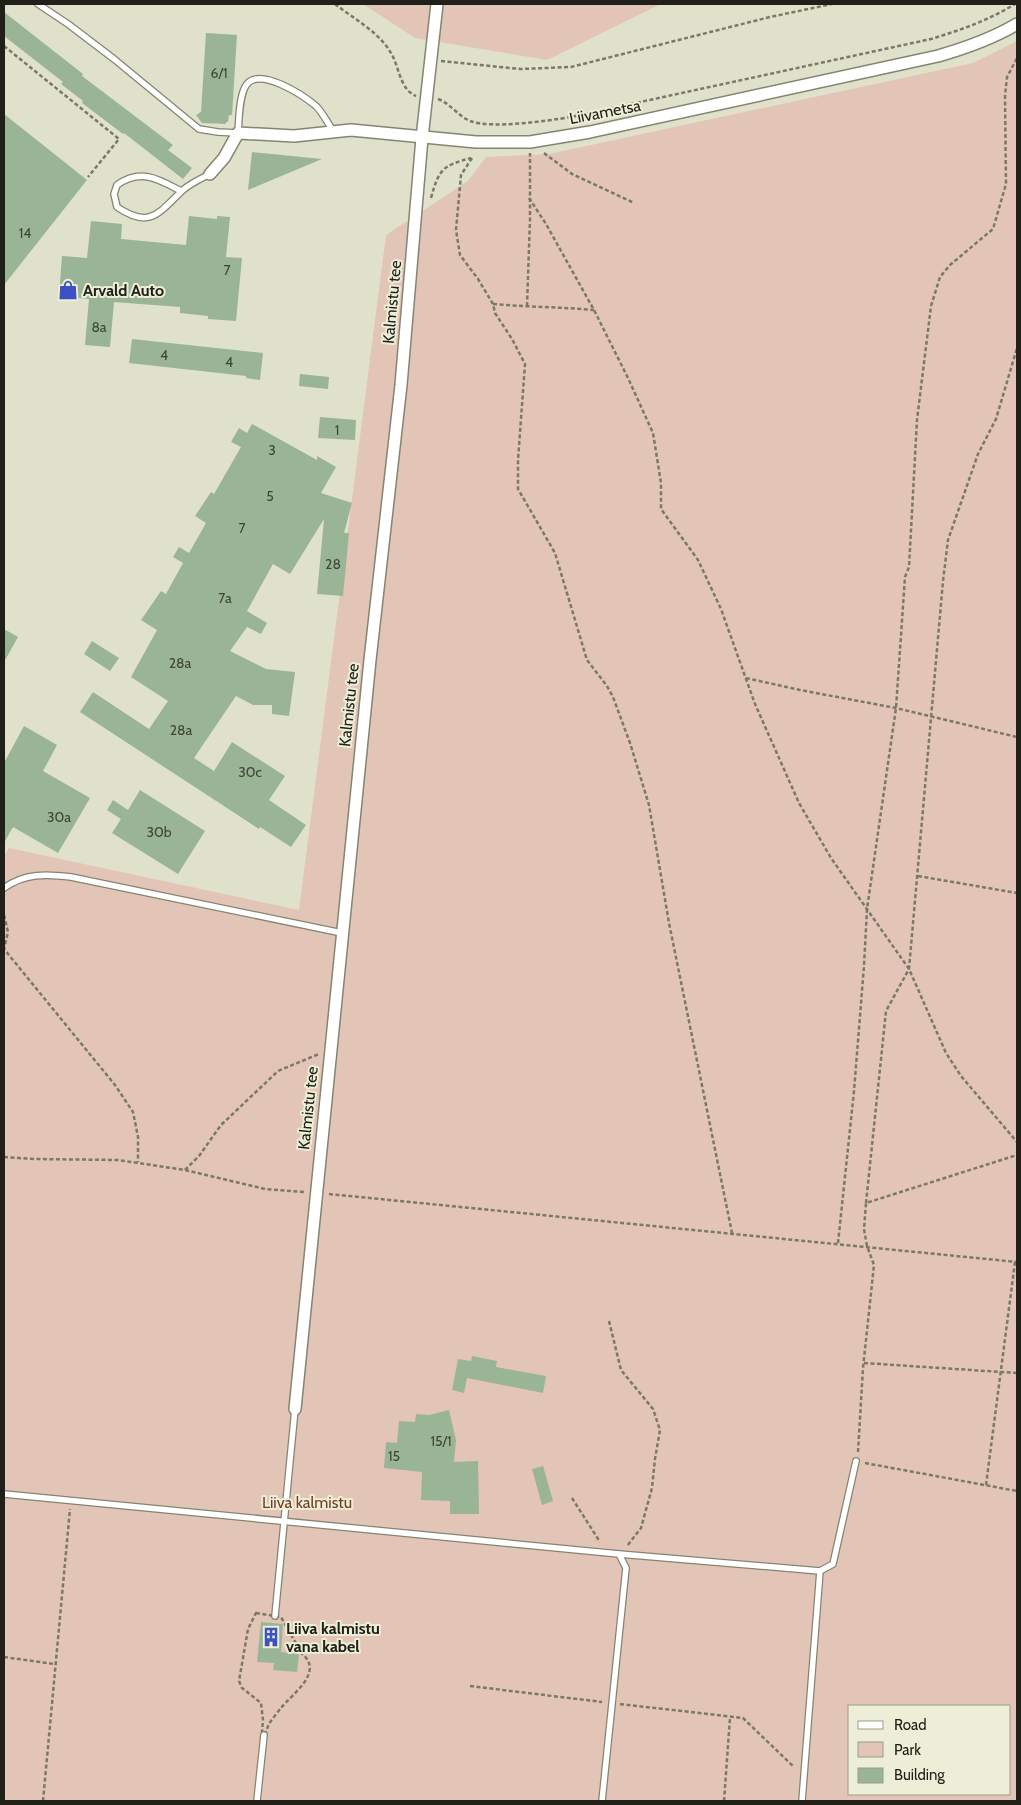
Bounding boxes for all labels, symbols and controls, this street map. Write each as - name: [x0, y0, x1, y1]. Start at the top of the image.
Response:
- house number: 6/1: [210, 64, 228, 82]
- street label: Liivametsa: [568, 96, 643, 128]
- house number: 14: [19, 224, 31, 242]
- street label: Kalmistu tee: [379, 260, 405, 344]
- house number: 7: [223, 261, 231, 279]
- shop icon: Arvald Auto: [57, 279, 79, 301]
- place label: Arvald Auto: [83, 281, 164, 300]
- house number: 8a: [91, 318, 107, 336]
- house number: 4: [160, 346, 168, 364]
- house number: 4: [225, 353, 233, 371]
- house number: 1: [335, 421, 339, 439]
- house number: 3: [268, 441, 276, 459]
- house number: 5: [266, 487, 274, 505]
- house number: 7: [238, 519, 246, 537]
- house number: 28: [325, 555, 341, 573]
- house number: 7a: [218, 589, 232, 607]
- house number: 28a: [169, 654, 192, 672]
- street label: Kalmistu tee: [335, 662, 363, 748]
- house number: 28a: [170, 721, 193, 739]
- house number: 30c: [238, 763, 262, 781]
- house number: 30a: [47, 808, 71, 826]
- house number: 30b: [146, 823, 172, 841]
- street label: Kalmistu tee: [294, 1065, 322, 1151]
- house number: 15/1: [430, 1432, 452, 1450]
- house number: 15: [388, 1447, 400, 1465]
- park label: Liiva kalmistu: [262, 1493, 352, 1512]
- place label: Liiva kalmistu vana kabel: [286, 1619, 380, 1656]
- building icon: Liiva kalmistu vana kabel: [260, 1626, 282, 1648]
- legend: [848, 1705, 1011, 1795]
- text: Road: [894, 1716, 927, 1734]
- text: Park: [894, 1741, 921, 1759]
- text: Building: [894, 1766, 945, 1784]

